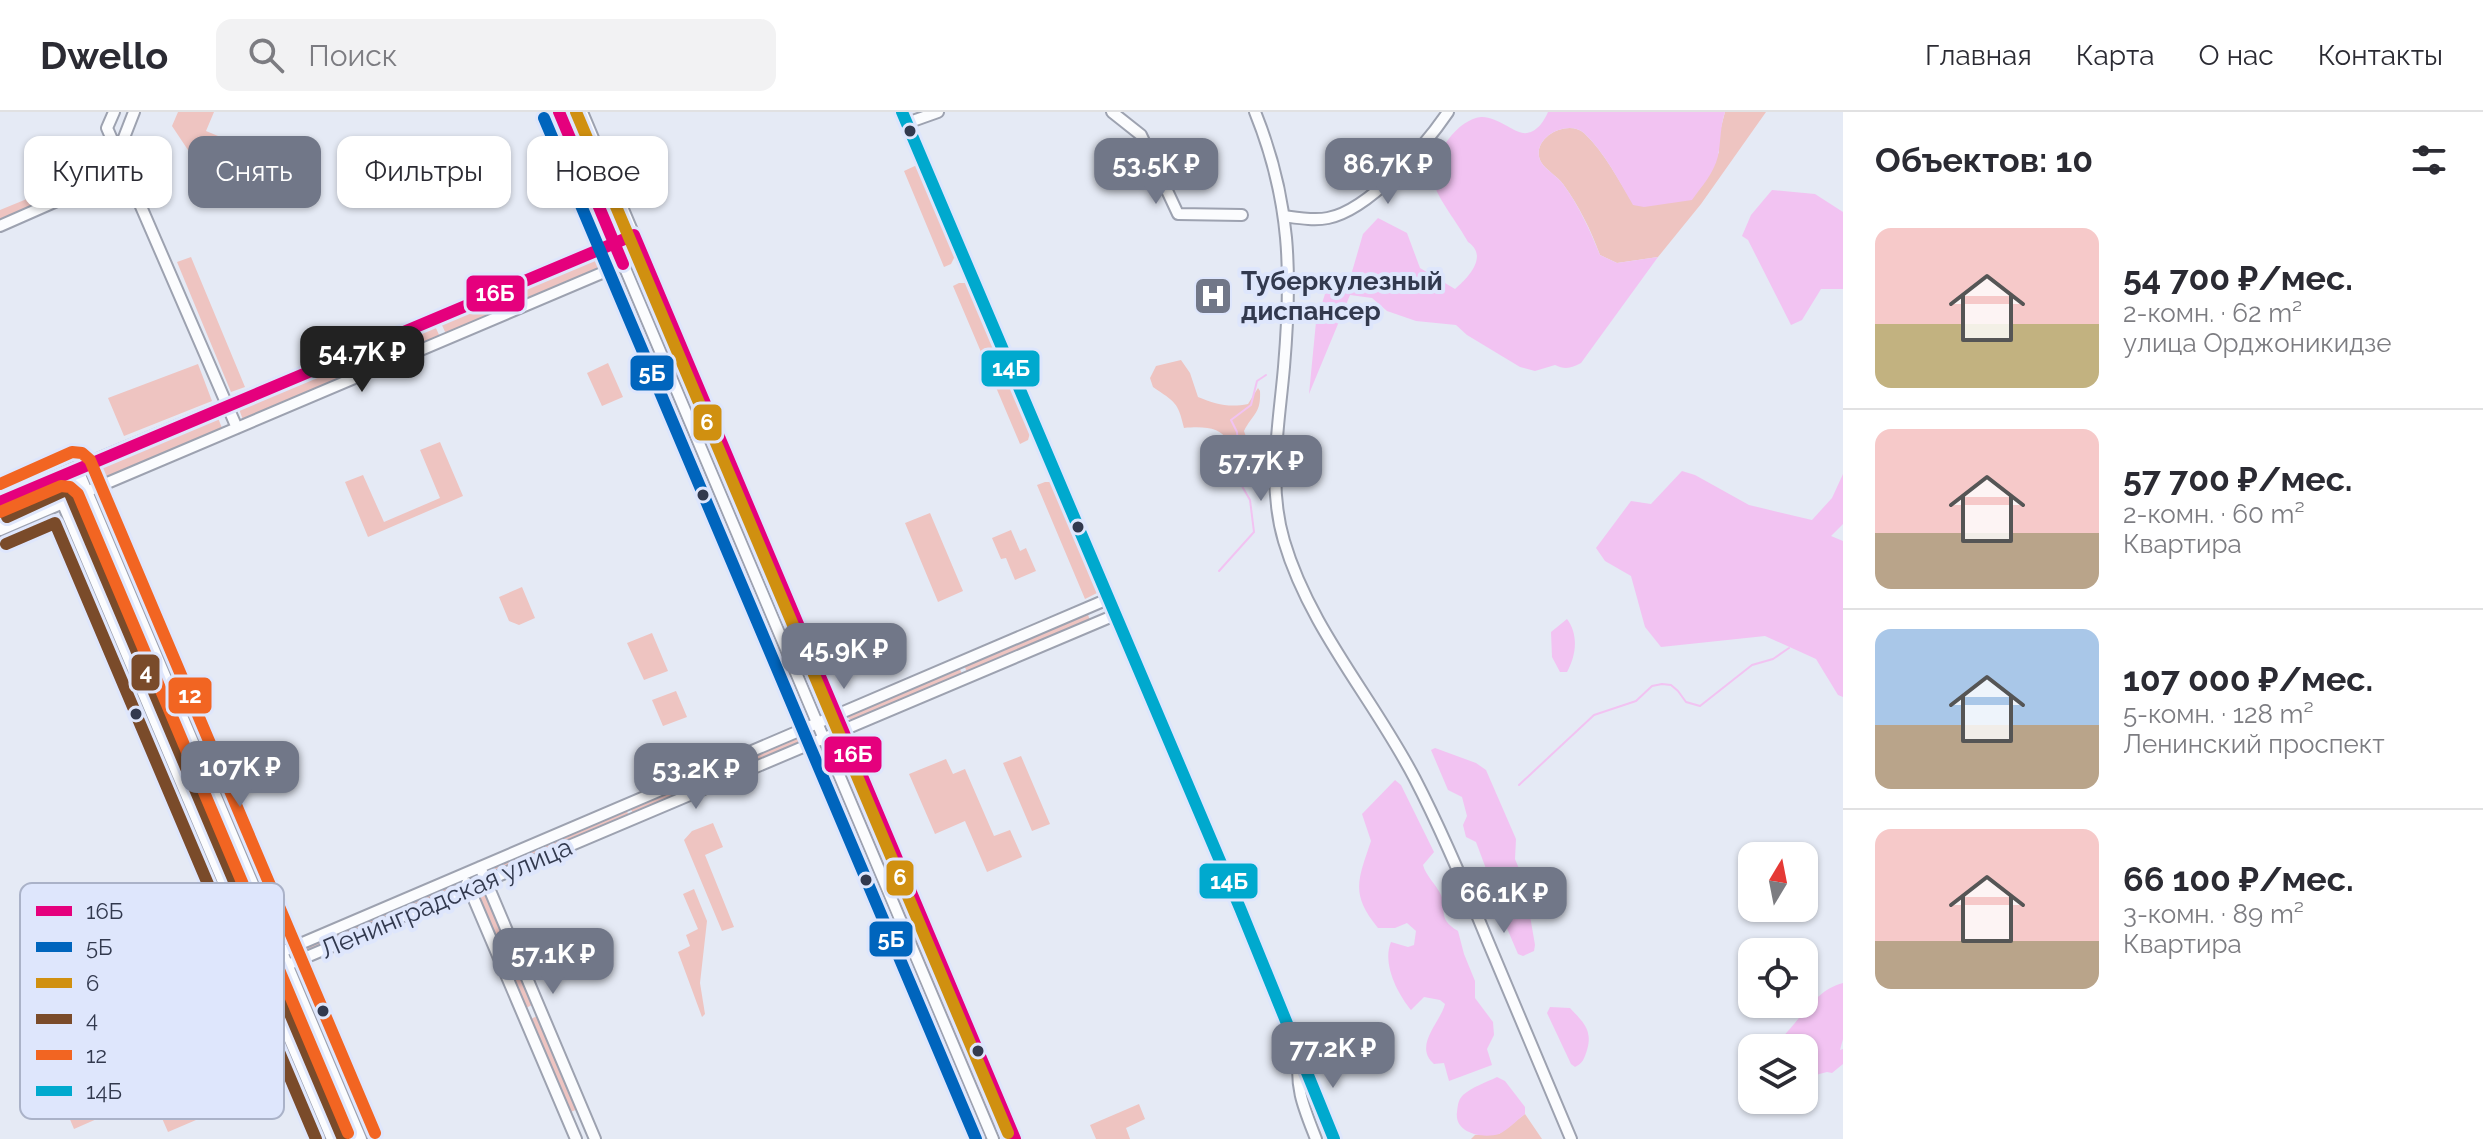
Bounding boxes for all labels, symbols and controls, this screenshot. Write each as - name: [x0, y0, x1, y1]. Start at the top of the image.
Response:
- search box: [216, 19, 776, 91]
- text: Dwello: [40, 33, 168, 78]
- icon: search: [244, 33, 288, 77]
- text: Поиск: [308, 38, 397, 73]
- text: Главная: [1925, 39, 2032, 72]
- text: Карта: [2076, 39, 2155, 72]
- text: О нас: [2199, 39, 2274, 72]
- text: Контакты: [2318, 39, 2443, 72]
- unlabelled marker: [902, 123, 918, 139]
- chip: Купить: [24, 136, 172, 208]
- chip: Снять: [188, 136, 321, 208]
- chip: Фильтры: [337, 136, 511, 208]
- chip: Новое: [527, 136, 668, 208]
- pin: 53.5K ₽: [1082, 138, 1230, 206]
- pin: 86.7K ₽: [1314, 138, 1462, 206]
- icon: filters: [2407, 138, 2451, 182]
- text: Объектов: 10: [1875, 140, 2093, 180]
- text: 53.5K ₽: [1112, 149, 1200, 179]
- text: 86.7K ₽: [1343, 149, 1433, 179]
- text: 54 700 ₽/мес.: [2123, 258, 2353, 298]
- icon: home: [1939, 260, 2035, 356]
- place label: Туберкулезный диспансер: [1241, 266, 1443, 326]
- line badge: 16Б: [465, 274, 526, 313]
- hospital icon: Туберкулезный диспансер: [1192, 275, 1234, 317]
- text: 16Б: [476, 280, 515, 306]
- text: 2-комн. · 62 m²: [2123, 298, 2302, 328]
- pin: 54.7K ₽: [288, 326, 436, 394]
- text: улица Орджоникидзе: [2123, 328, 2392, 358]
- text: 54.7K ₽: [318, 337, 406, 367]
- line badge: 14Б: [980, 349, 1041, 388]
- line badge: 5Б: [629, 354, 675, 392]
- text: 14Б: [992, 355, 1030, 381]
- text: 5Б: [639, 360, 666, 386]
- line badge: 6: [692, 403, 723, 442]
- text: 6: [700, 409, 714, 435]
- pin: 57.7K ₽: [1187, 435, 1335, 503]
- text: 57.7K ₽: [1218, 446, 1304, 476]
- text: 57 700 ₽/мес.: [2123, 459, 2352, 499]
- icon: home: [1939, 461, 2035, 557]
- unlabelled marker: [695, 487, 711, 503]
- text: 2-комн. · 60 m²: [2123, 499, 2304, 529]
- unlabelled marker: [1070, 519, 1086, 535]
- text: Квартира: [2123, 529, 2242, 559]
- pin: 45.9K ₽: [770, 623, 918, 691]
- text: 45.9K ₽: [800, 634, 888, 664]
- line badge: 4: [130, 653, 161, 692]
- text: 4: [140, 659, 152, 685]
- text: 107 000 ₽/мес.: [2123, 659, 2373, 699]
- icon: home: [1939, 661, 2035, 757]
- line badge: 12: [167, 676, 213, 715]
- text: 12: [178, 682, 202, 708]
- text: 5-комн. · 128 m²: [2123, 699, 2314, 729]
- unlabelled marker: [128, 706, 144, 722]
- text: Ленинский проспект: [2123, 729, 2385, 759]
- line badge: 16Б: [823, 735, 883, 774]
- pin: 107K ₽: [175, 741, 305, 809]
- text: 16Б: [834, 741, 873, 767]
- pin: 53.2K ₽: [622, 743, 770, 811]
- text: 107K ₽: [199, 752, 281, 782]
- text: 53.2K ₽: [652, 754, 740, 784]
- street label: Ленинградская улица: [316, 831, 576, 965]
- north arrow: [1738, 842, 1818, 922]
- map controls: [1738, 842, 1818, 1114]
- line badge: 6: [885, 859, 915, 897]
- text: 66 100 ₽/мес.: [2123, 859, 2354, 899]
- icon: home: [1939, 861, 2035, 957]
- line badge: 14Б: [1198, 862, 1259, 900]
- text: 6: [893, 864, 907, 890]
- pin: 66.1K ₽: [1430, 867, 1578, 935]
- text: 14Б: [1210, 868, 1248, 894]
- unlabelled marker: [858, 872, 874, 888]
- text: 66.1K ₽: [1460, 878, 1548, 908]
- legend: [20, 883, 284, 1119]
- text: 16Б: [86, 898, 123, 924]
- text: 3-комн. · 89 m²: [2123, 899, 2304, 929]
- line badge: 5Б: [868, 920, 914, 958]
- text: 5Б: [878, 926, 905, 952]
- pin: 57.1K ₽: [479, 928, 627, 996]
- text: Квартира: [2123, 929, 2242, 959]
- text: 5Б: [86, 934, 112, 960]
- button: locate: [1738, 938, 1818, 1018]
- text: 57.1K ₽: [511, 939, 595, 969]
- text: 6: [86, 970, 99, 996]
- unlabelled marker: [315, 1003, 331, 1019]
- text: 4: [86, 1006, 98, 1032]
- pin: 77.2K ₽: [1259, 1022, 1407, 1090]
- text: 77.2K ₽: [1290, 1033, 1376, 1063]
- button: layers: [1738, 1034, 1818, 1114]
- text: 12: [86, 1042, 107, 1068]
- unlabelled marker: [970, 1043, 986, 1059]
- text: 14Б: [86, 1078, 122, 1104]

